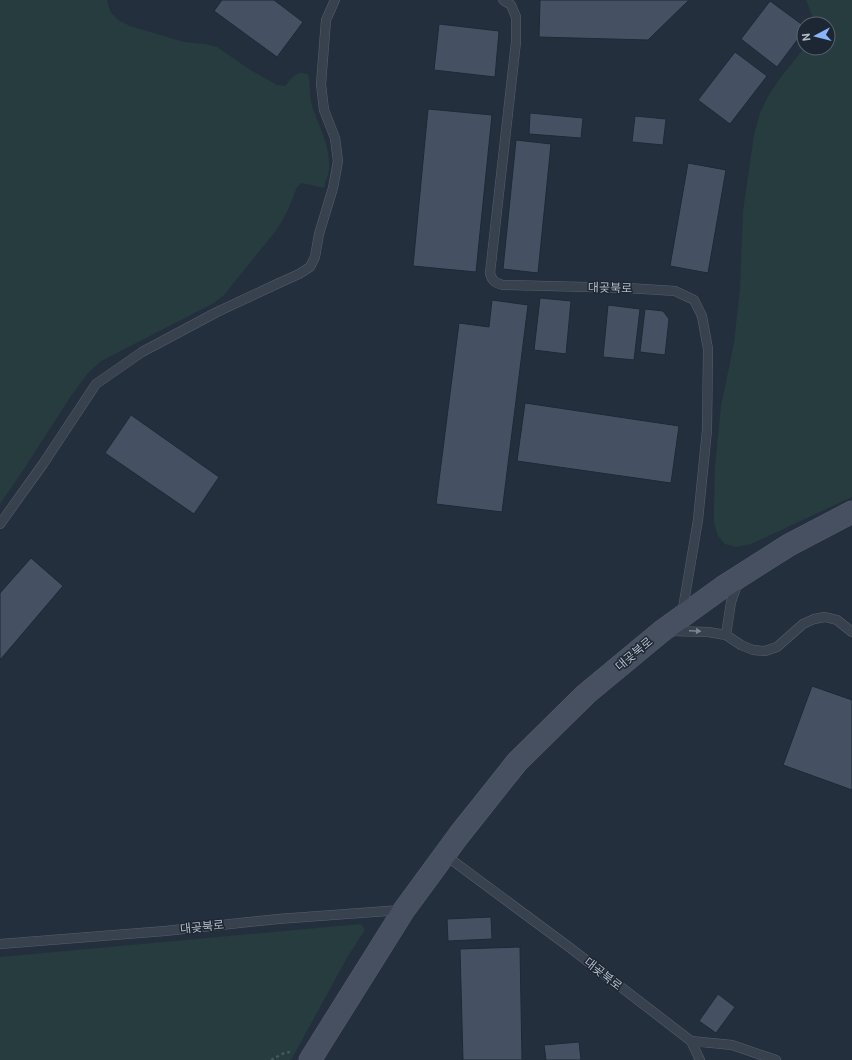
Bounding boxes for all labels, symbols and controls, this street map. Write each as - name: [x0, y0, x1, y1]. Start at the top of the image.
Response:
- north arrow: [796, 16, 836, 56]
- text: N: [800, 32, 813, 42]
- street label: 대곶북로: [588, 281, 632, 295]
- one-way arrow: [688, 628, 701, 634]
- street label: 대곶북로: [613, 634, 655, 674]
- street label: 대곶북로: [179, 918, 225, 936]
- street label: 대곶북로: [581, 955, 625, 993]

